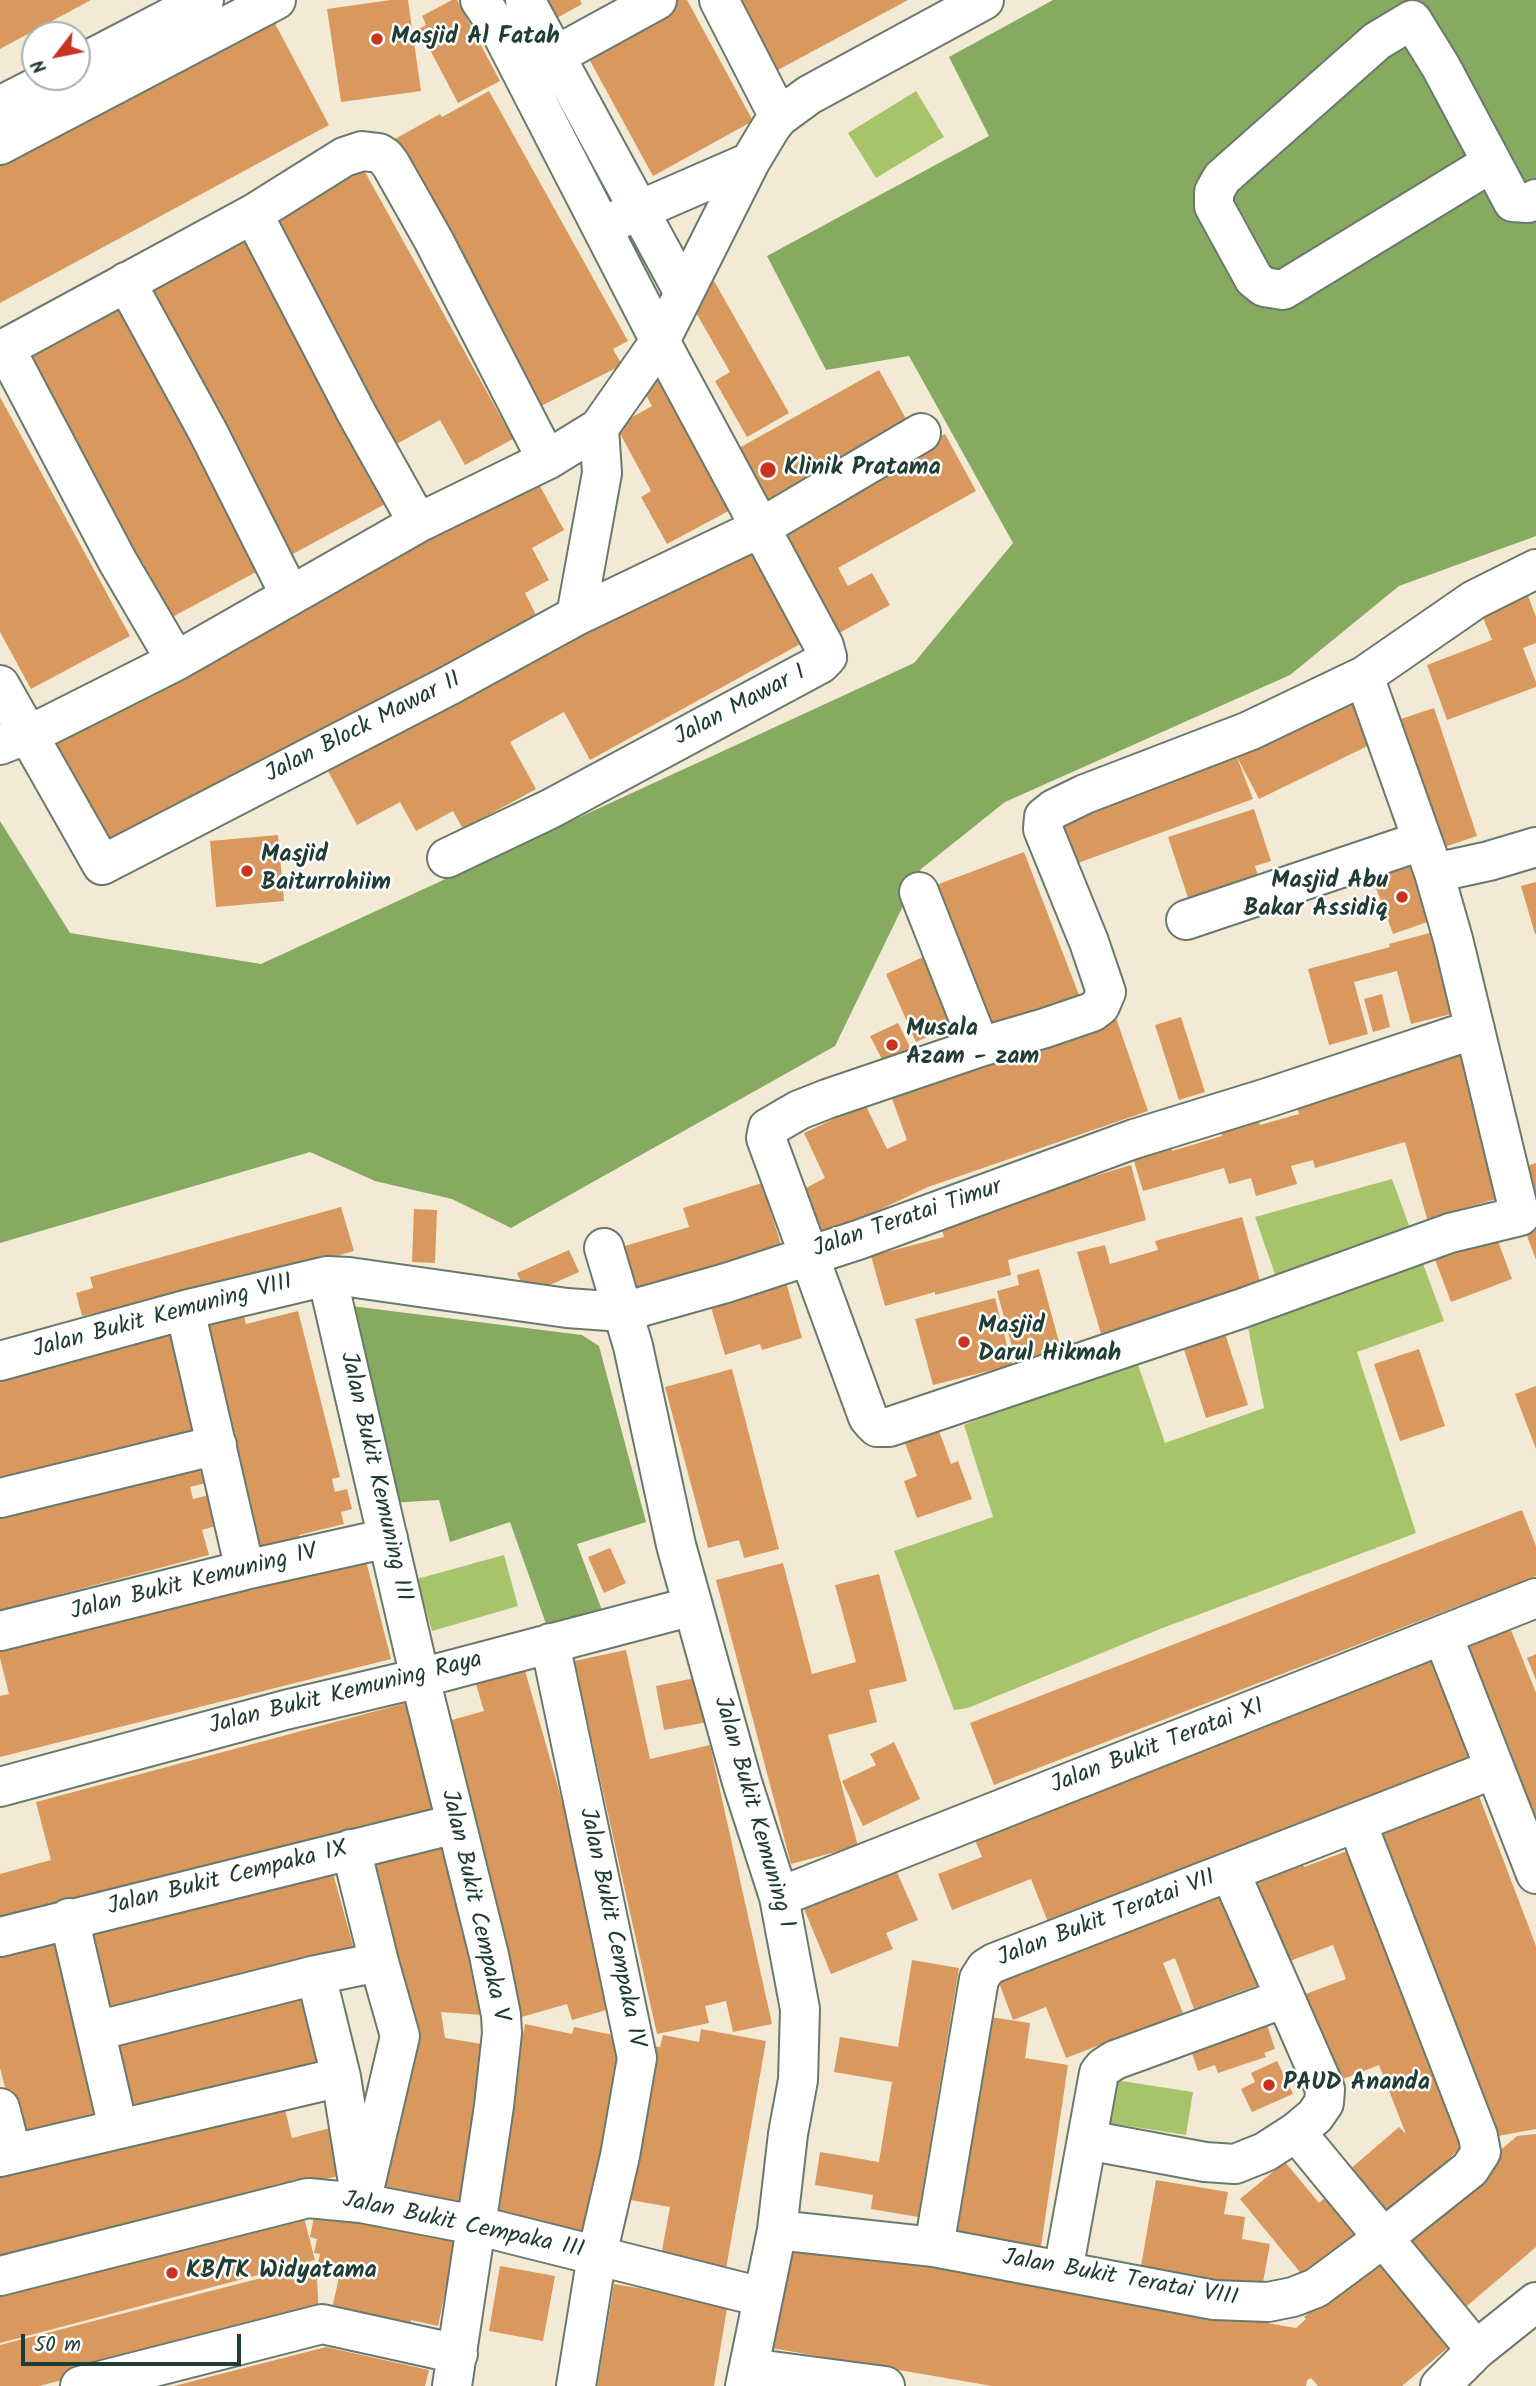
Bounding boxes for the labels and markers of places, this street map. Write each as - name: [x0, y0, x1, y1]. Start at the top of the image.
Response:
- place label: Masjid Al Fatah: [391, 25, 560, 53]
- marker: Masjid Al Fatah: [369, 31, 385, 47]
- place label: Klinik Pratama: [784, 456, 941, 484]
- marker: Klinik Pratama: [758, 460, 778, 480]
- place label: Masjid Baiturrohiim: [261, 843, 391, 899]
- marker: Masjid Baiturrohiim: [239, 863, 255, 879]
- place label: Masjid Abu Bakar Assidiq: [1243, 869, 1388, 925]
- marker: Masjid Abu Bakar Assidiq: [1394, 889, 1410, 905]
- place label: Musala Azam - zam: [906, 1017, 1039, 1073]
- marker: Musala Azam - zam: [884, 1037, 900, 1053]
- place label: Masjid Darul Hikmah: [978, 1314, 1121, 1370]
- marker: Masjid Darul Hikmah: [956, 1334, 972, 1350]
- place label: PAUD Ananda: [1283, 2071, 1430, 2099]
- marker: PAUD Ananda: [1261, 2077, 1277, 2093]
- place label: KB/TK Widyatama: [186, 2259, 377, 2287]
- marker: KB/TK Widyatama: [164, 2265, 180, 2281]

